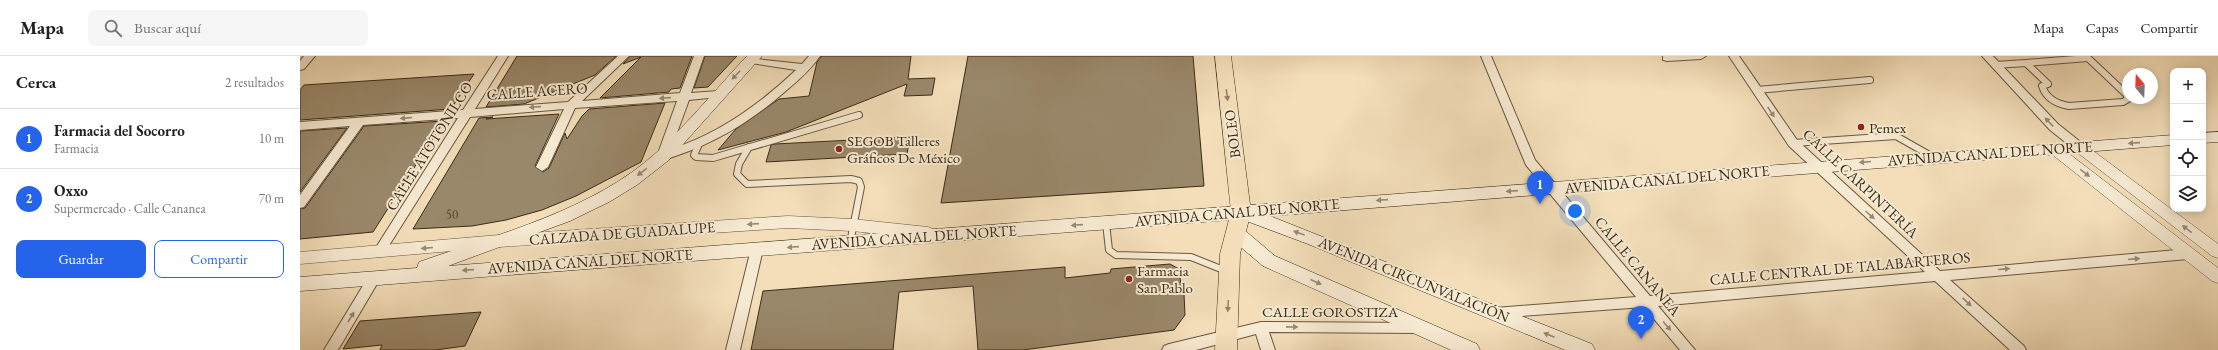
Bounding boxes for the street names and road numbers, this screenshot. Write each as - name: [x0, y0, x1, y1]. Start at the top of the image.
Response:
- street label: CALLE ATOTONILCO: [381, 78, 477, 214]
- street label: CALLE ACERO: [486, 78, 588, 104]
- street label: BOLEO: [1220, 109, 1244, 159]
- street label: CALLE CARPINTERÍA: [1799, 124, 1923, 242]
- street label: AVENIDA CANAL DEL NORTE: [1886, 136, 2094, 170]
- street label: AVENIDA CANAL DEL NORTE: [1563, 161, 1771, 198]
- street label: AVENIDA CANAL DEL NORTE: [1133, 194, 1341, 231]
- street label: CALLE CANANEA: [1591, 212, 1686, 320]
- street label: CALZADA DE GUADALUPE: [528, 217, 716, 249]
- street label: AVENIDA CANAL DEL NORTE: [810, 220, 1018, 254]
- street label: AVENIDA CIRCUNVALACIÓN: [1315, 232, 1512, 326]
- street label: AVENIDA CANAL DEL NORTE: [486, 244, 694, 278]
- street label: CALLE CENTRAL DE TALABARTEROS: [1709, 247, 1971, 289]
- street label: CALLE GOROSTIZA: [1262, 302, 1399, 321]

